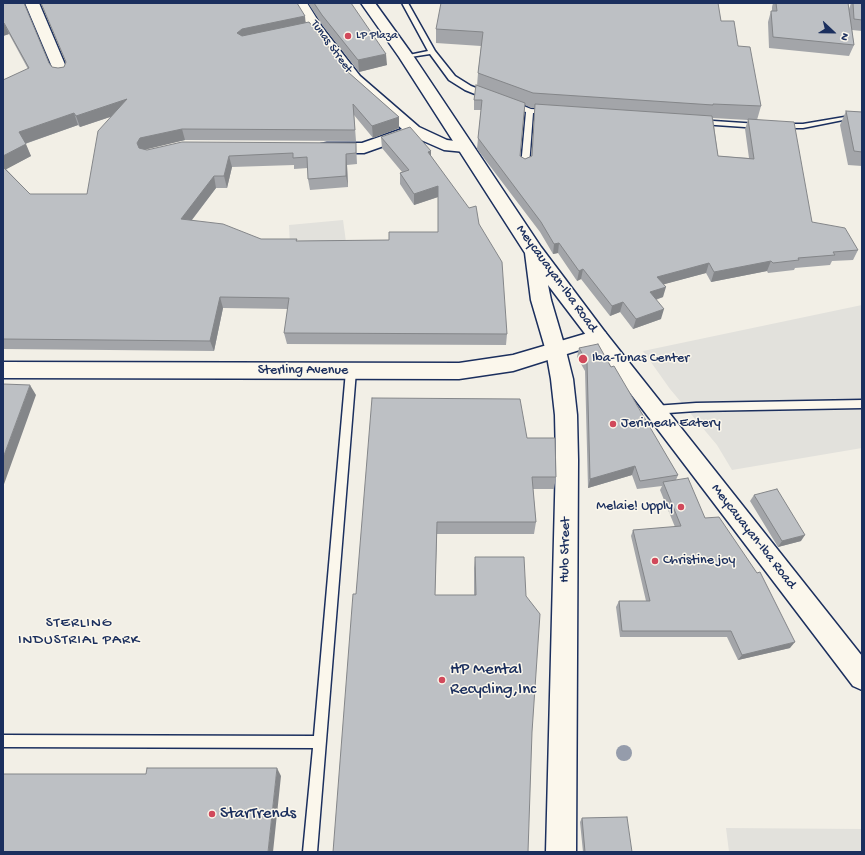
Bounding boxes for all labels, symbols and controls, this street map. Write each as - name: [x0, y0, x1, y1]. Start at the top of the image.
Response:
- north arrow: [813, 12, 853, 52]
- street label: Tunas Street: [307, 18, 355, 76]
- place label: LP Plaza: [356, 29, 398, 43]
- marker: LP Plaza: [343, 31, 353, 41]
- text: N: [837, 31, 851, 42]
- street label: Meycauayan-Iba Road: [511, 222, 601, 336]
- place label: Iba-Tunas Center: [592, 351, 689, 367]
- marker: Iba-Tunas Center: [577, 353, 589, 365]
- street label: Sterling Avenue: [258, 363, 348, 379]
- place label: Jerimeah Eatery: [621, 416, 721, 432]
- marker: Jerimeah Eatery: [608, 419, 618, 429]
- street label: Meycauayan-Iba Road: [707, 481, 799, 593]
- place label: Melaie! Upply: [596, 499, 673, 515]
- marker: Melaie! Upply: [676, 502, 686, 512]
- street label: Hulo Street: [557, 517, 575, 583]
- place label: Christine joy: [663, 553, 735, 569]
- marker: Christine joy: [650, 556, 660, 566]
- district label: STERLING INDUSTRIAL PARK: [18, 615, 140, 650]
- place label: HP Mental Recycling,Inc: [450, 660, 536, 700]
- marker: HP Mental Recycling,Inc: [437, 675, 447, 685]
- place label: StarTrends: [220, 804, 296, 824]
- marker: StarTrends: [207, 809, 217, 819]

